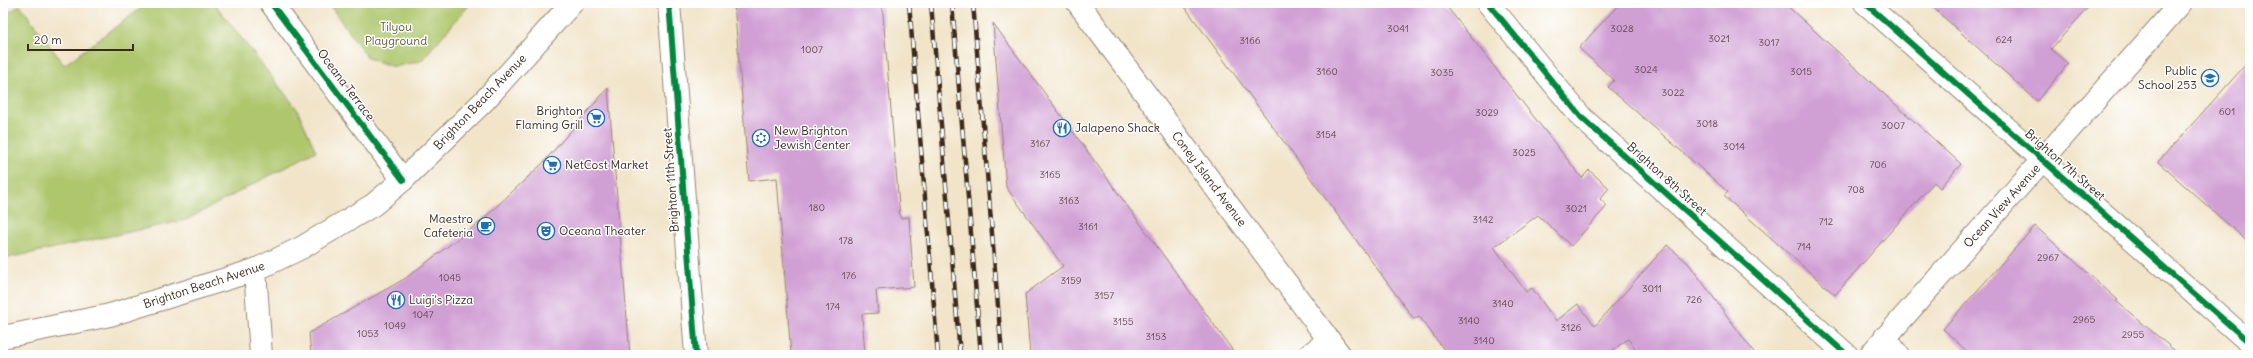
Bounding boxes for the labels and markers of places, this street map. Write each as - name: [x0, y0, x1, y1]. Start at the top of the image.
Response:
- place label: Public School 253: [2138, 63, 2197, 92]
- school or university icon: Public School 253: [2200, 68, 2220, 88]
- place label: Brighton Flaming Grill: [515, 103, 583, 132]
- supermarket icon: Brighton Flaming Grill: [586, 108, 606, 128]
- restaurant icon: Jalapeno Shack: [1052, 118, 1072, 138]
- place label: Jalapeno Shack: [1075, 120, 1160, 135]
- place label: New Brighton Jewish Center: [774, 123, 850, 152]
- synagogue icon: New Brighton Jewish Center: [751, 128, 771, 148]
- supermarket icon: NetCost Market: [542, 155, 562, 175]
- place label: NetCost Market: [565, 157, 649, 172]
- place label: Maestro Cafeteria: [423, 211, 473, 240]
- cafe icon: Maestro Cafeteria: [476, 216, 496, 236]
- theatre icon: Oceana Theater: [536, 221, 556, 241]
- place label: Oceana Theater: [559, 223, 646, 238]
- restaurant icon: Luigi's Pizza: [386, 290, 406, 310]
- place label: Luigi's Pizza: [409, 292, 473, 307]

